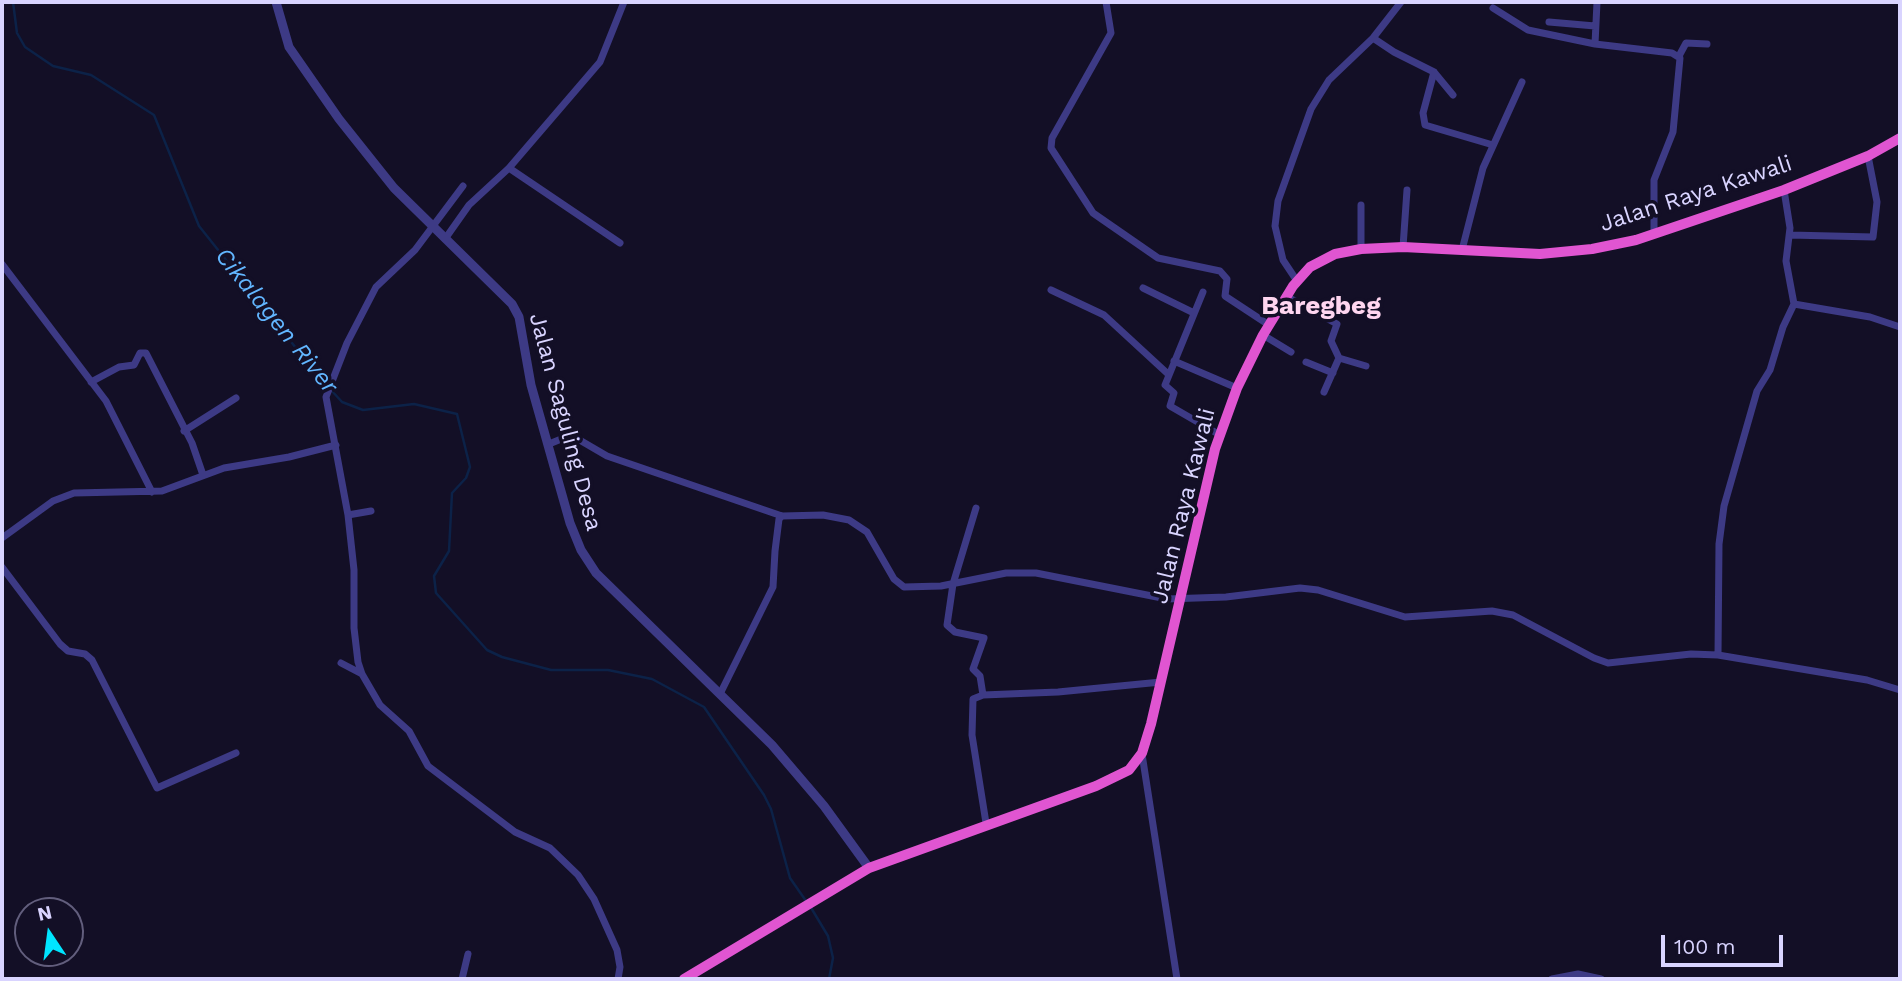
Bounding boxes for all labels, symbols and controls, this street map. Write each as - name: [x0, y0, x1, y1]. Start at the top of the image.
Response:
- street label: Jalan Raya Kawali: [1596, 150, 1796, 238]
- water label: Cikalagen River: [208, 242, 344, 400]
- district label: Baregbeg: [1261, 290, 1381, 322]
- street label: Jalan Saguling Desa: [523, 310, 607, 534]
- street label: Jalan Raya Kawali: [1146, 405, 1222, 607]
- north arrow: [14, 897, 84, 967]
- text: N: [35, 900, 54, 926]
- scale bar: [1664, 922, 1786, 966]
- text: 100 m: [1674, 934, 1736, 959]

